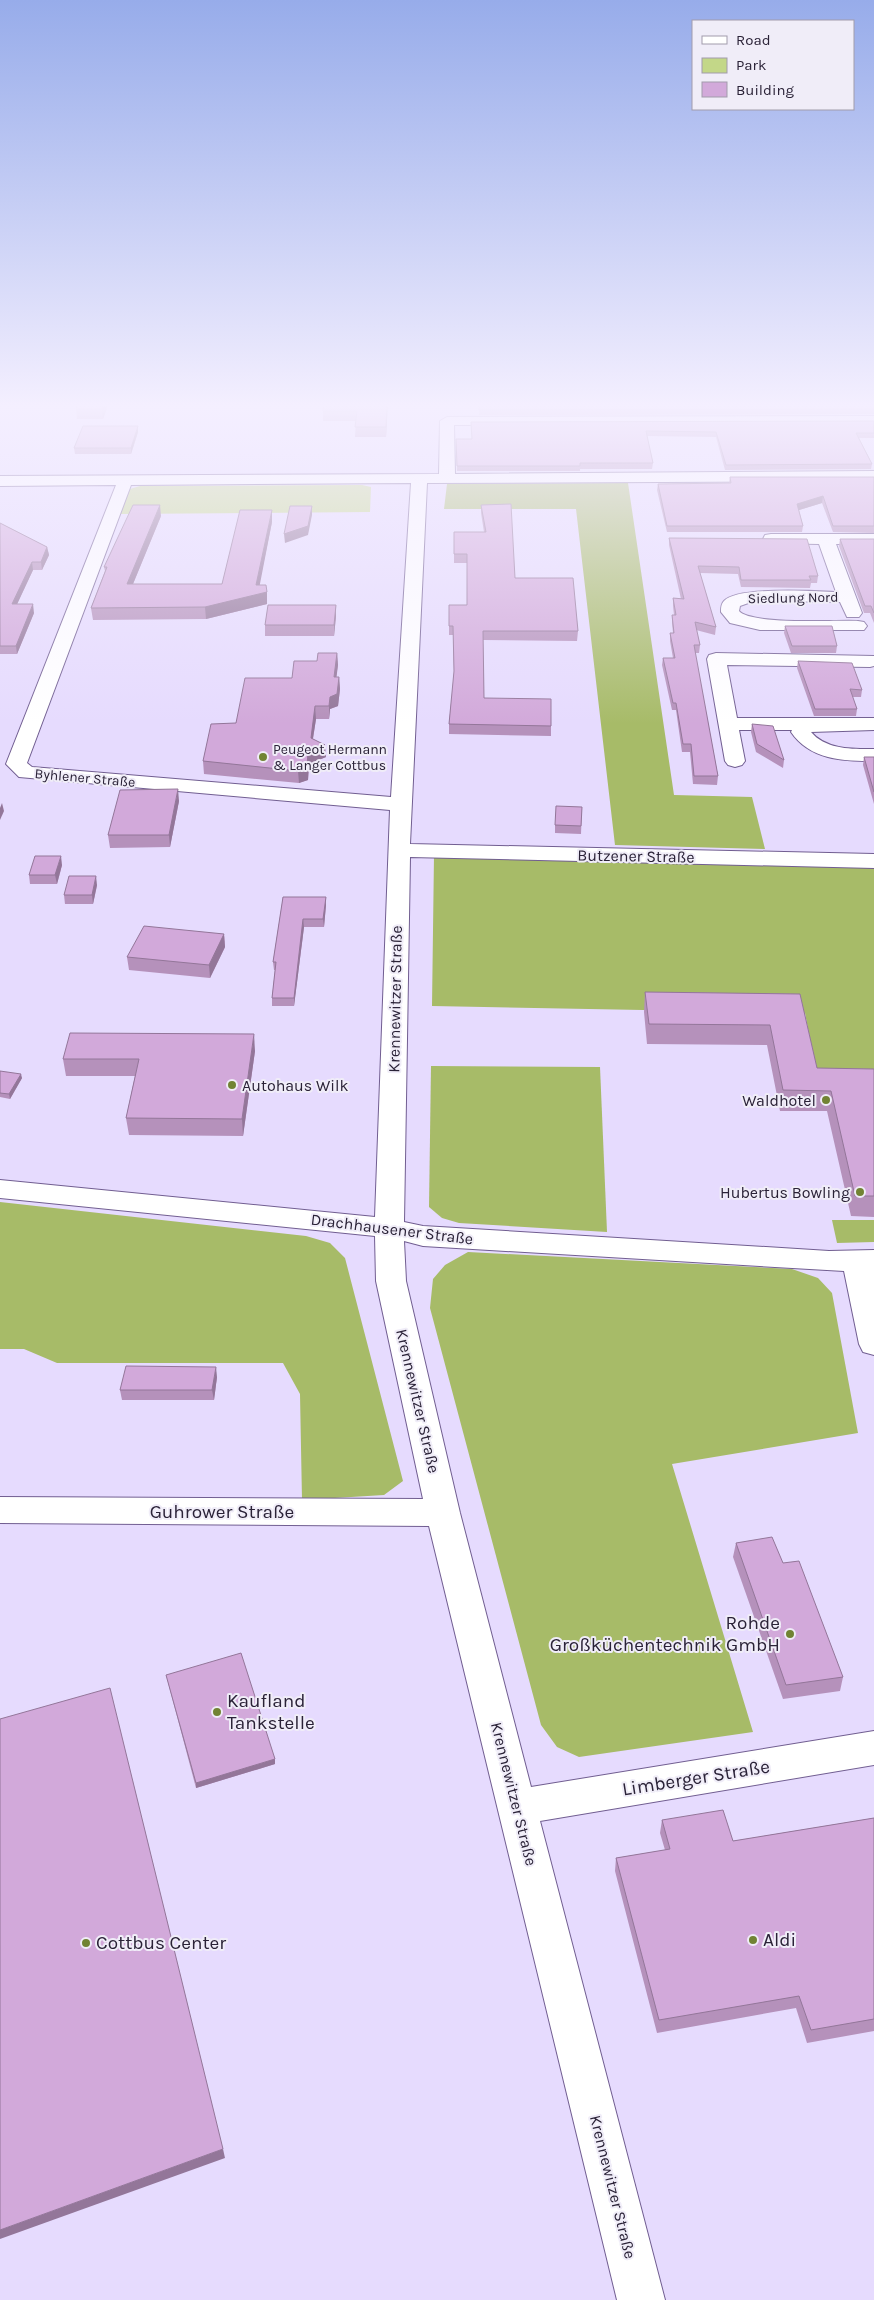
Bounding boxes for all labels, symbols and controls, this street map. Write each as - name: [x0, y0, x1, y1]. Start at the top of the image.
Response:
- legend: [692, 20, 854, 110]
- text: Road: [736, 31, 771, 49]
- text: Park: [736, 56, 766, 74]
- text: Building: [736, 81, 794, 99]
- street label: Siedlung Nord: [747, 589, 839, 607]
- place label: Peugeot Hermann & Langer Cottbus: [273, 741, 387, 774]
- marker: Peugeot Hermann & Langer Cottbus: [257, 751, 269, 763]
- street label: Byhlener Straße: [34, 765, 136, 791]
- street label: Butzener Straße: [577, 845, 695, 867]
- street label: Krennewitzer Straße: [384, 925, 406, 1073]
- place label: Autohaus Wilk: [242, 1076, 349, 1095]
- marker: Autohaus Wilk: [226, 1079, 238, 1091]
- place label: Waldhotel: [742, 1091, 816, 1110]
- marker: Waldhotel: [820, 1094, 832, 1106]
- place label: Hubertus Bowling: [720, 1183, 850, 1202]
- marker: Hubertus Bowling: [854, 1186, 866, 1198]
- street label: Drachhausener Straße: [310, 1210, 474, 1248]
- street label: Krennewitzer Straße: [392, 1327, 444, 1475]
- street label: Guhrower Straße: [150, 1501, 294, 1523]
- place label: Rohde Großküchentechnik GmbH: [550, 1612, 780, 1656]
- marker: Rohde Großküchentechnik GmbH: [784, 1628, 796, 1640]
- place label: Kaufland Tankstelle: [227, 1690, 315, 1734]
- marker: Kaufland Tankstelle: [211, 1706, 223, 1718]
- street label: Krennewitzer Straße: [487, 1720, 541, 1868]
- street label: Limberger Straße: [621, 1755, 771, 1801]
- place label: Aldi: [763, 1929, 796, 1951]
- place label: Cottbus Center: [96, 1932, 226, 1954]
- marker: Aldi: [747, 1934, 759, 1946]
- marker: Cottbus Center: [80, 1937, 92, 1949]
- street label: Krennewitzer Straße: [586, 2113, 640, 2261]

